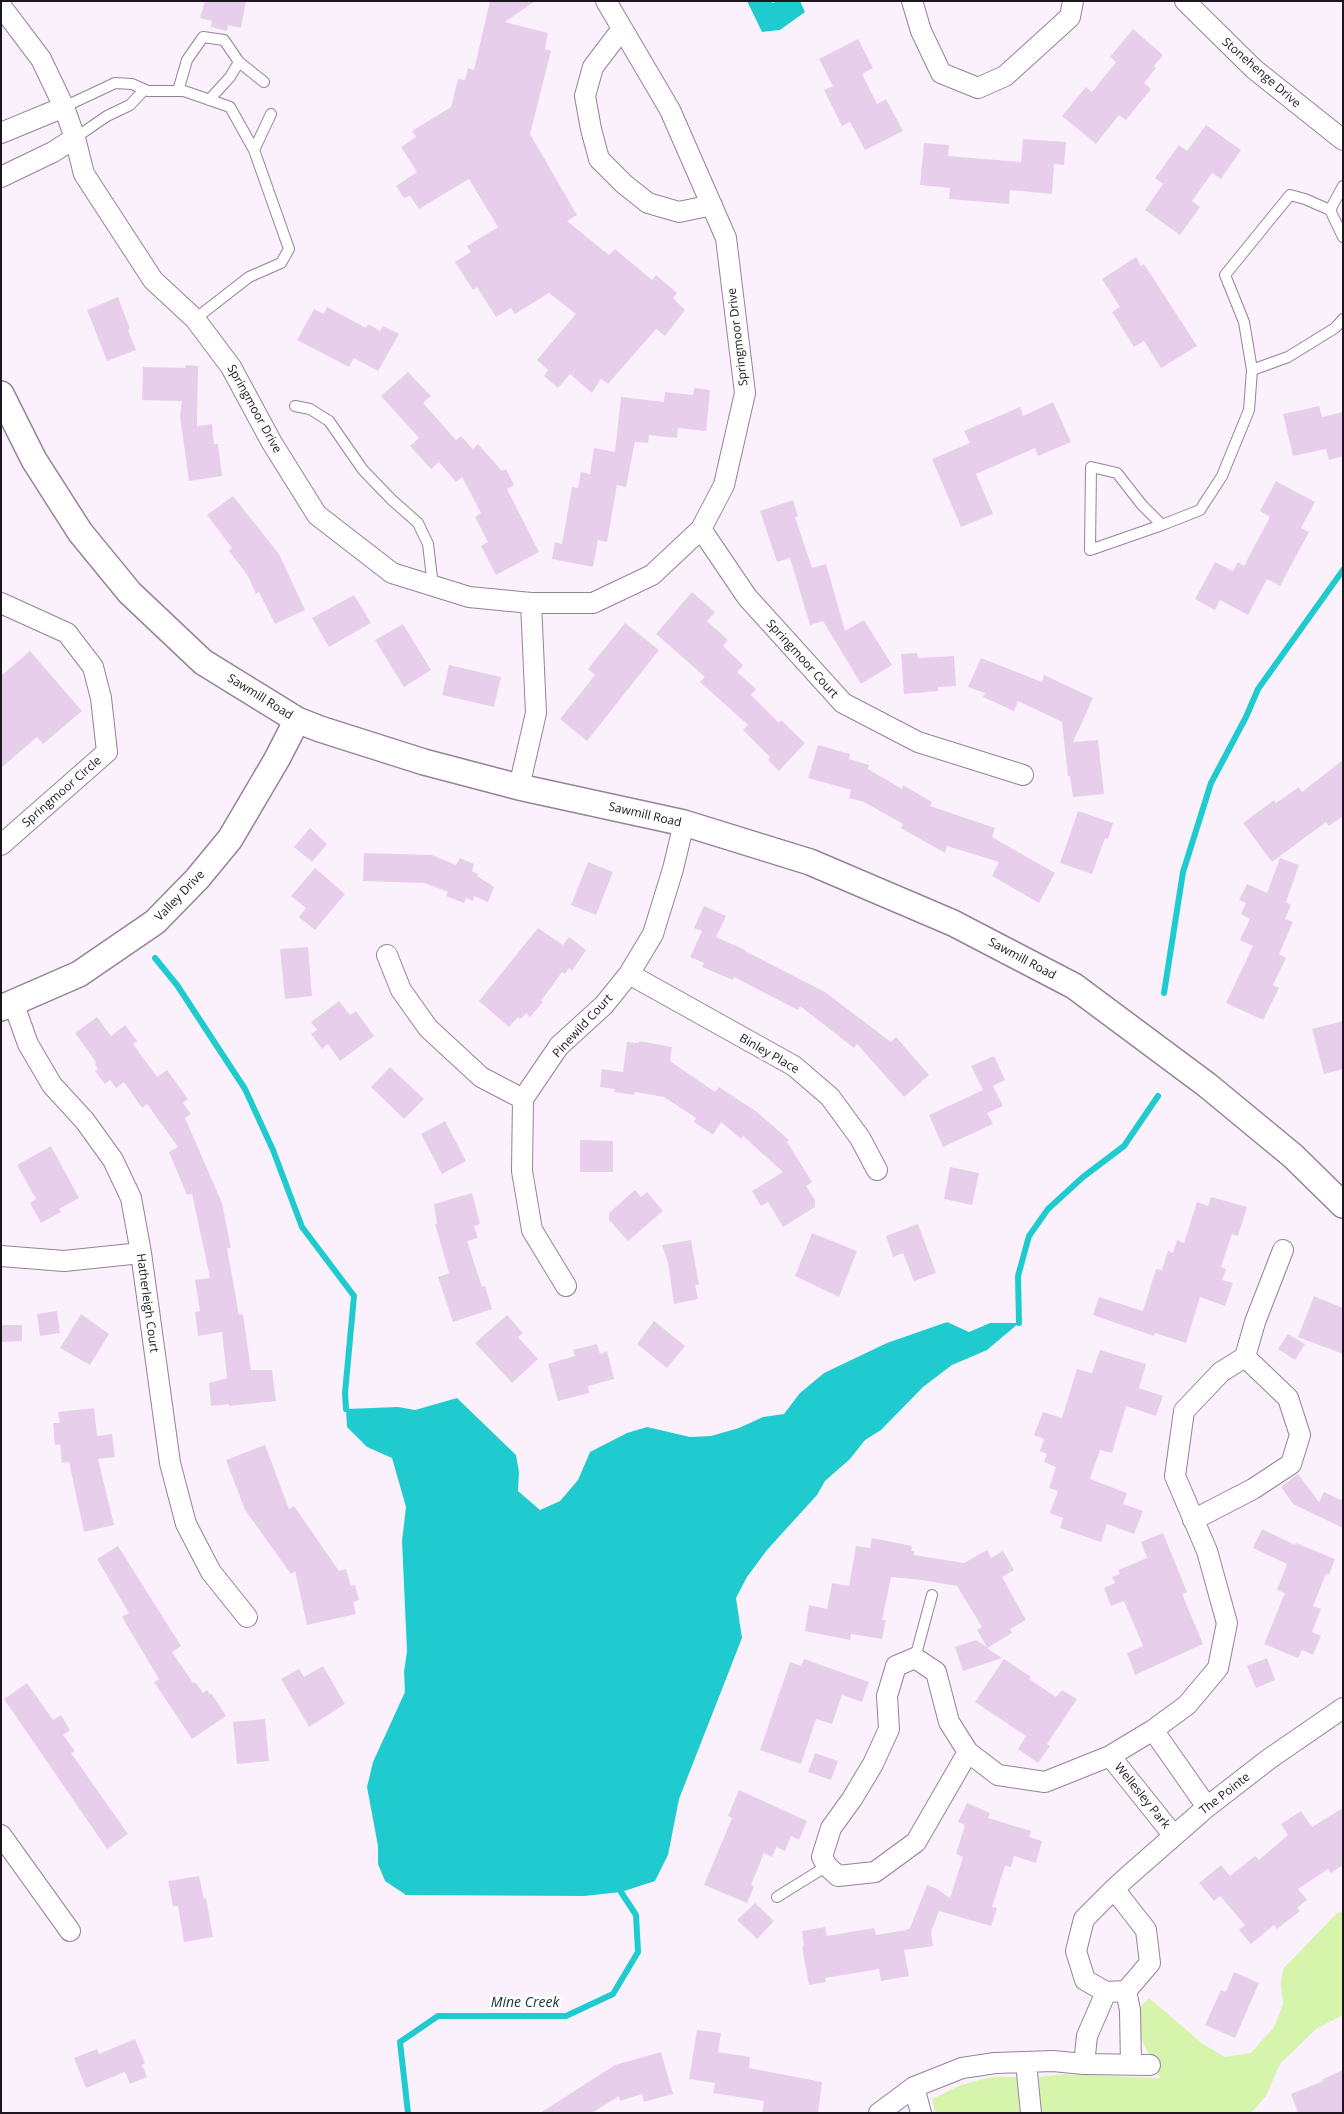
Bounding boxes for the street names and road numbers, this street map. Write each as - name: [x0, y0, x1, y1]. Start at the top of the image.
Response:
- street label: Stonehenge Drive: [1219, 35, 1303, 111]
- street label: Springmoor Drive: [725, 287, 751, 387]
- street label: Springmoor Drive: [224, 362, 284, 456]
- street label: Springmoor Court: [763, 617, 841, 701]
- street label: Sawmill Road: [225, 671, 295, 723]
- street label: Springmoor Circle: [19, 754, 105, 830]
- street label: Sawmill Road: [607, 800, 683, 830]
- street label: Valley Drive: [152, 868, 208, 924]
- street label: Sawmill Road: [986, 935, 1058, 983]
- street label: Pinewild Court: [550, 991, 616, 1061]
- street label: Binley Place: [737, 1031, 801, 1077]
- street label: Hatherleigh Court: [133, 1253, 161, 1353]
- street label: Wellesley Park: [1111, 1760, 1173, 1832]
- street label: The Pointe: [1197, 1770, 1253, 1818]

